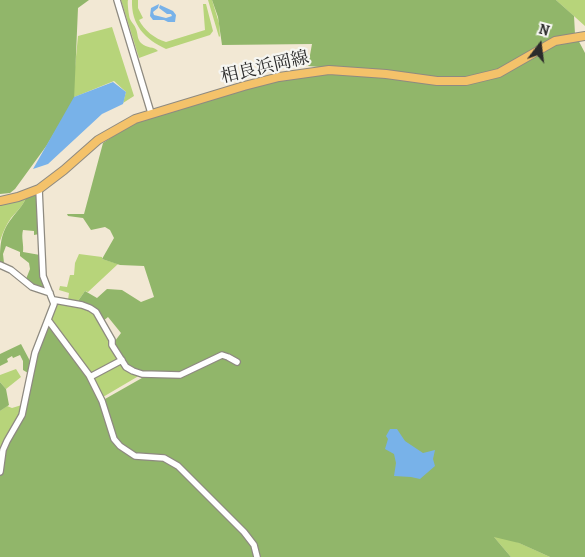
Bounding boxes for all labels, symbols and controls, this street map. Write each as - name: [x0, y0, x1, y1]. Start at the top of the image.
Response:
- north arrow: [515, 20, 565, 70]
- text: N: [537, 20, 551, 41]
- street label: 相良浜岡線: [219, 47, 311, 89]

